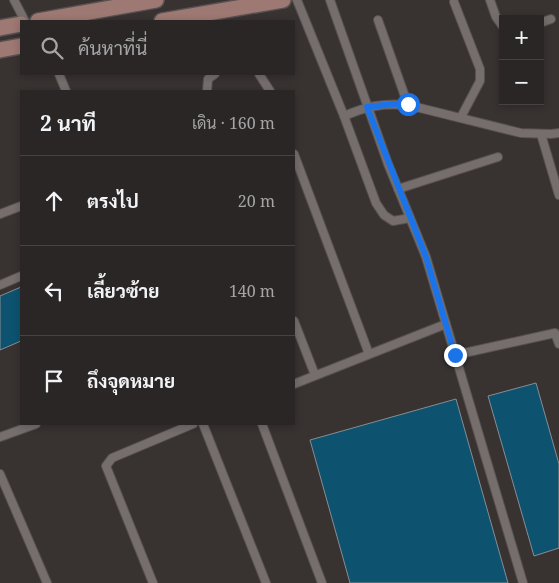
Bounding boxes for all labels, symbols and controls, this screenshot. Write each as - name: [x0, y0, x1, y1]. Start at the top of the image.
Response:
- map controls: [499, 15, 544, 105]
- button: +: [499, 15, 544, 60]
- search box: [20, 20, 295, 75]
- icon: search: [38, 34, 66, 62]
- text: ค้นหาที่นี่: [78, 35, 147, 61]
- button: −: [499, 60, 544, 105]
- route start: [397, 93, 420, 116]
- text: 2 นาที: [40, 109, 96, 137]
- text: เดิน · 160 m: [192, 112, 275, 134]
- icon: ahead: [40, 187, 68, 215]
- text: ตรงไป: [87, 188, 139, 214]
- text: 20 m: [238, 190, 275, 212]
- icon: left: [40, 277, 68, 305]
- text: เลี้ยวซ้าย: [87, 278, 159, 304]
- text: 140 m: [229, 280, 275, 302]
- route end: [444, 344, 467, 367]
- icon: arrive: [40, 367, 68, 395]
- text: ถึงจุดหมาย: [87, 368, 175, 394]

